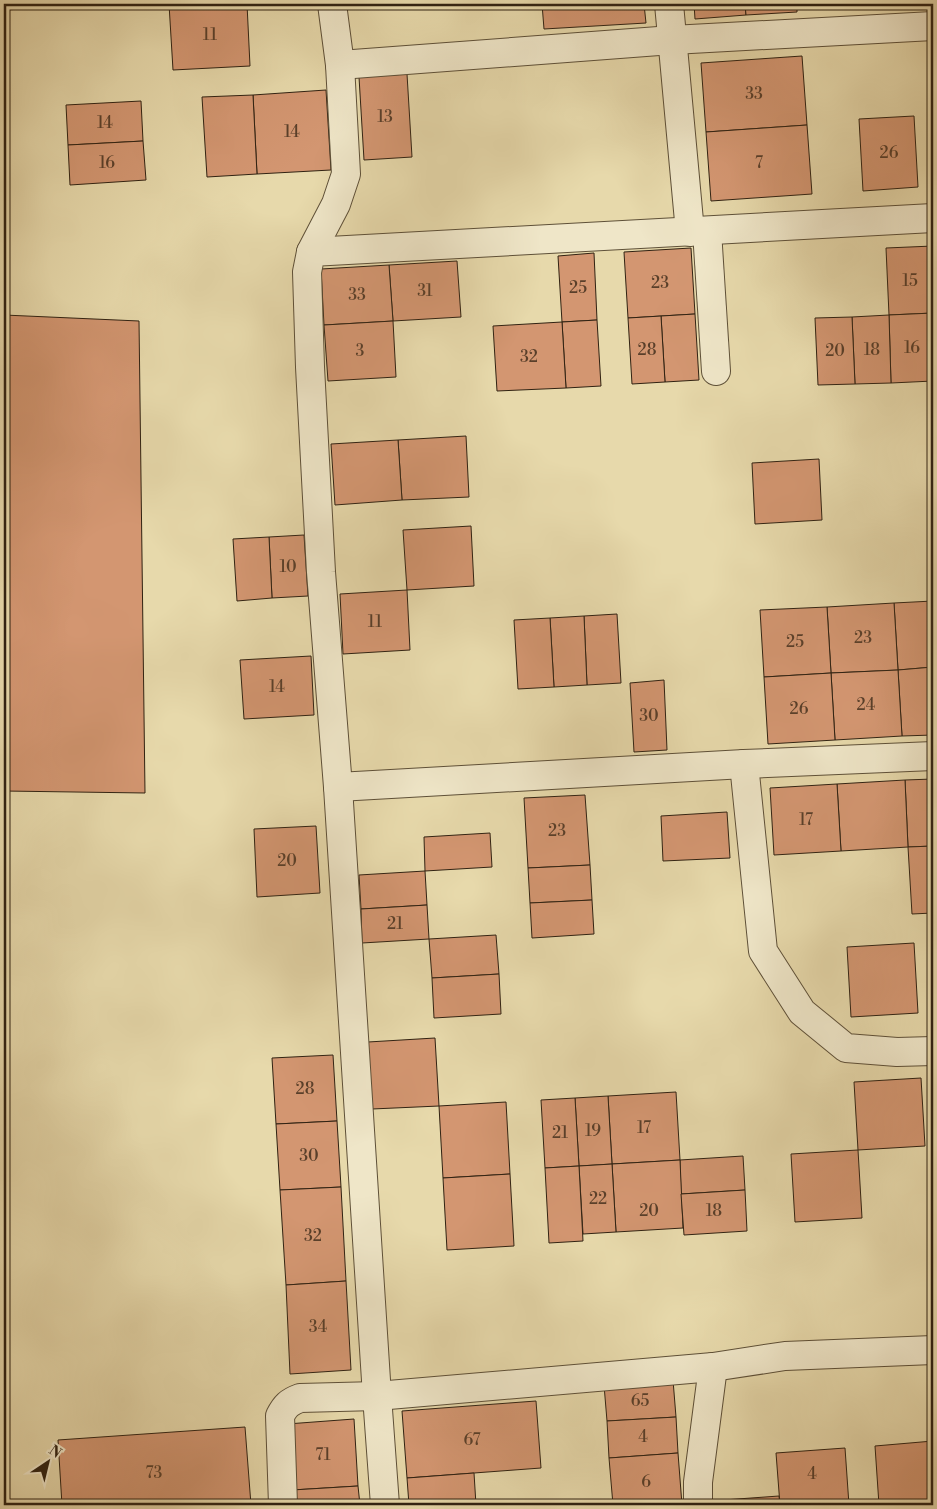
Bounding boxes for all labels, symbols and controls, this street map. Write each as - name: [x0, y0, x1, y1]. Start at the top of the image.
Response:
- house number: 11: [203, 25, 217, 45]
- house number: 33: [745, 84, 763, 104]
- house number: 13: [377, 107, 393, 127]
- house number: 14: [97, 113, 113, 133]
- house number: 14: [284, 122, 300, 142]
- house number: 26: [880, 143, 899, 163]
- house number: 16: [99, 153, 115, 173]
- house number: 7: [755, 153, 763, 173]
- house number: 15: [902, 271, 918, 291]
- house number: 23: [651, 273, 669, 293]
- house number: 25: [569, 278, 587, 298]
- house number: 31: [417, 281, 433, 301]
- house number: 33: [348, 285, 366, 305]
- house number: 16: [904, 338, 920, 358]
- house number: 28: [638, 340, 657, 360]
- house number: 18: [864, 340, 880, 360]
- house number: 3: [356, 341, 365, 361]
- house number: 20: [825, 341, 845, 361]
- house number: 32: [520, 347, 538, 367]
- house number: 10: [280, 557, 297, 577]
- house number: 11: [368, 612, 382, 632]
- house number: 23: [854, 628, 872, 648]
- house number: 25: [786, 632, 804, 652]
- house number: 14: [269, 677, 285, 697]
- house number: 24: [857, 695, 876, 715]
- house number: 26: [790, 699, 809, 719]
- house number: 30: [639, 706, 659, 726]
- house number: 17: [799, 810, 813, 830]
- house number: 23: [548, 821, 566, 841]
- house number: 20: [277, 851, 297, 871]
- house number: 21: [387, 914, 403, 934]
- house number: 28: [296, 1079, 315, 1099]
- house number: 17: [637, 1118, 651, 1138]
- house number: 19: [585, 1121, 601, 1141]
- house number: 21: [552, 1123, 568, 1143]
- house number: 30: [299, 1146, 319, 1166]
- house number: 22: [589, 1189, 607, 1209]
- house number: 20: [639, 1201, 659, 1221]
- house number: 18: [706, 1201, 722, 1221]
- house number: 32: [304, 1226, 322, 1246]
- house number: 34: [309, 1317, 328, 1337]
- house number: 65: [631, 1391, 649, 1411]
- house number: 4: [638, 1427, 648, 1447]
- house number: 67: [464, 1430, 480, 1450]
- north arrow: [22, 1436, 72, 1486]
- text: N: [45, 1442, 65, 1463]
- house number: 71: [315, 1445, 331, 1465]
- house number: 73: [146, 1463, 163, 1483]
- house number: 4: [807, 1464, 817, 1484]
- house number: 6: [641, 1472, 651, 1492]

